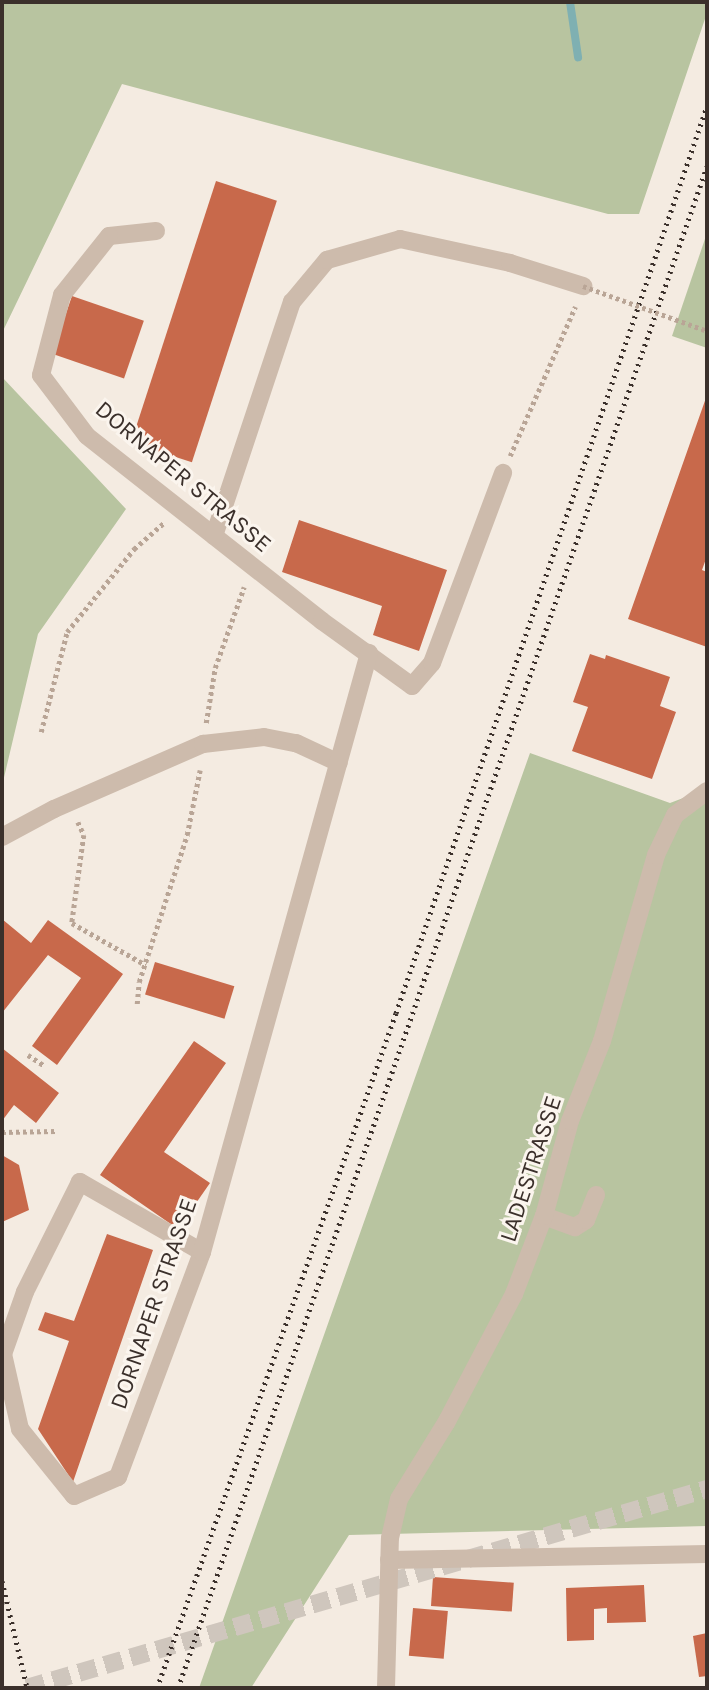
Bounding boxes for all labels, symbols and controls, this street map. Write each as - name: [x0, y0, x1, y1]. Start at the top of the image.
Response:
- street label: DORNAPER STRASSE: [89, 395, 277, 559]
- street label: LADESTRASSE: [494, 1092, 568, 1246]
- street label: DORNAPER STRASSE: [104, 1195, 204, 1413]

